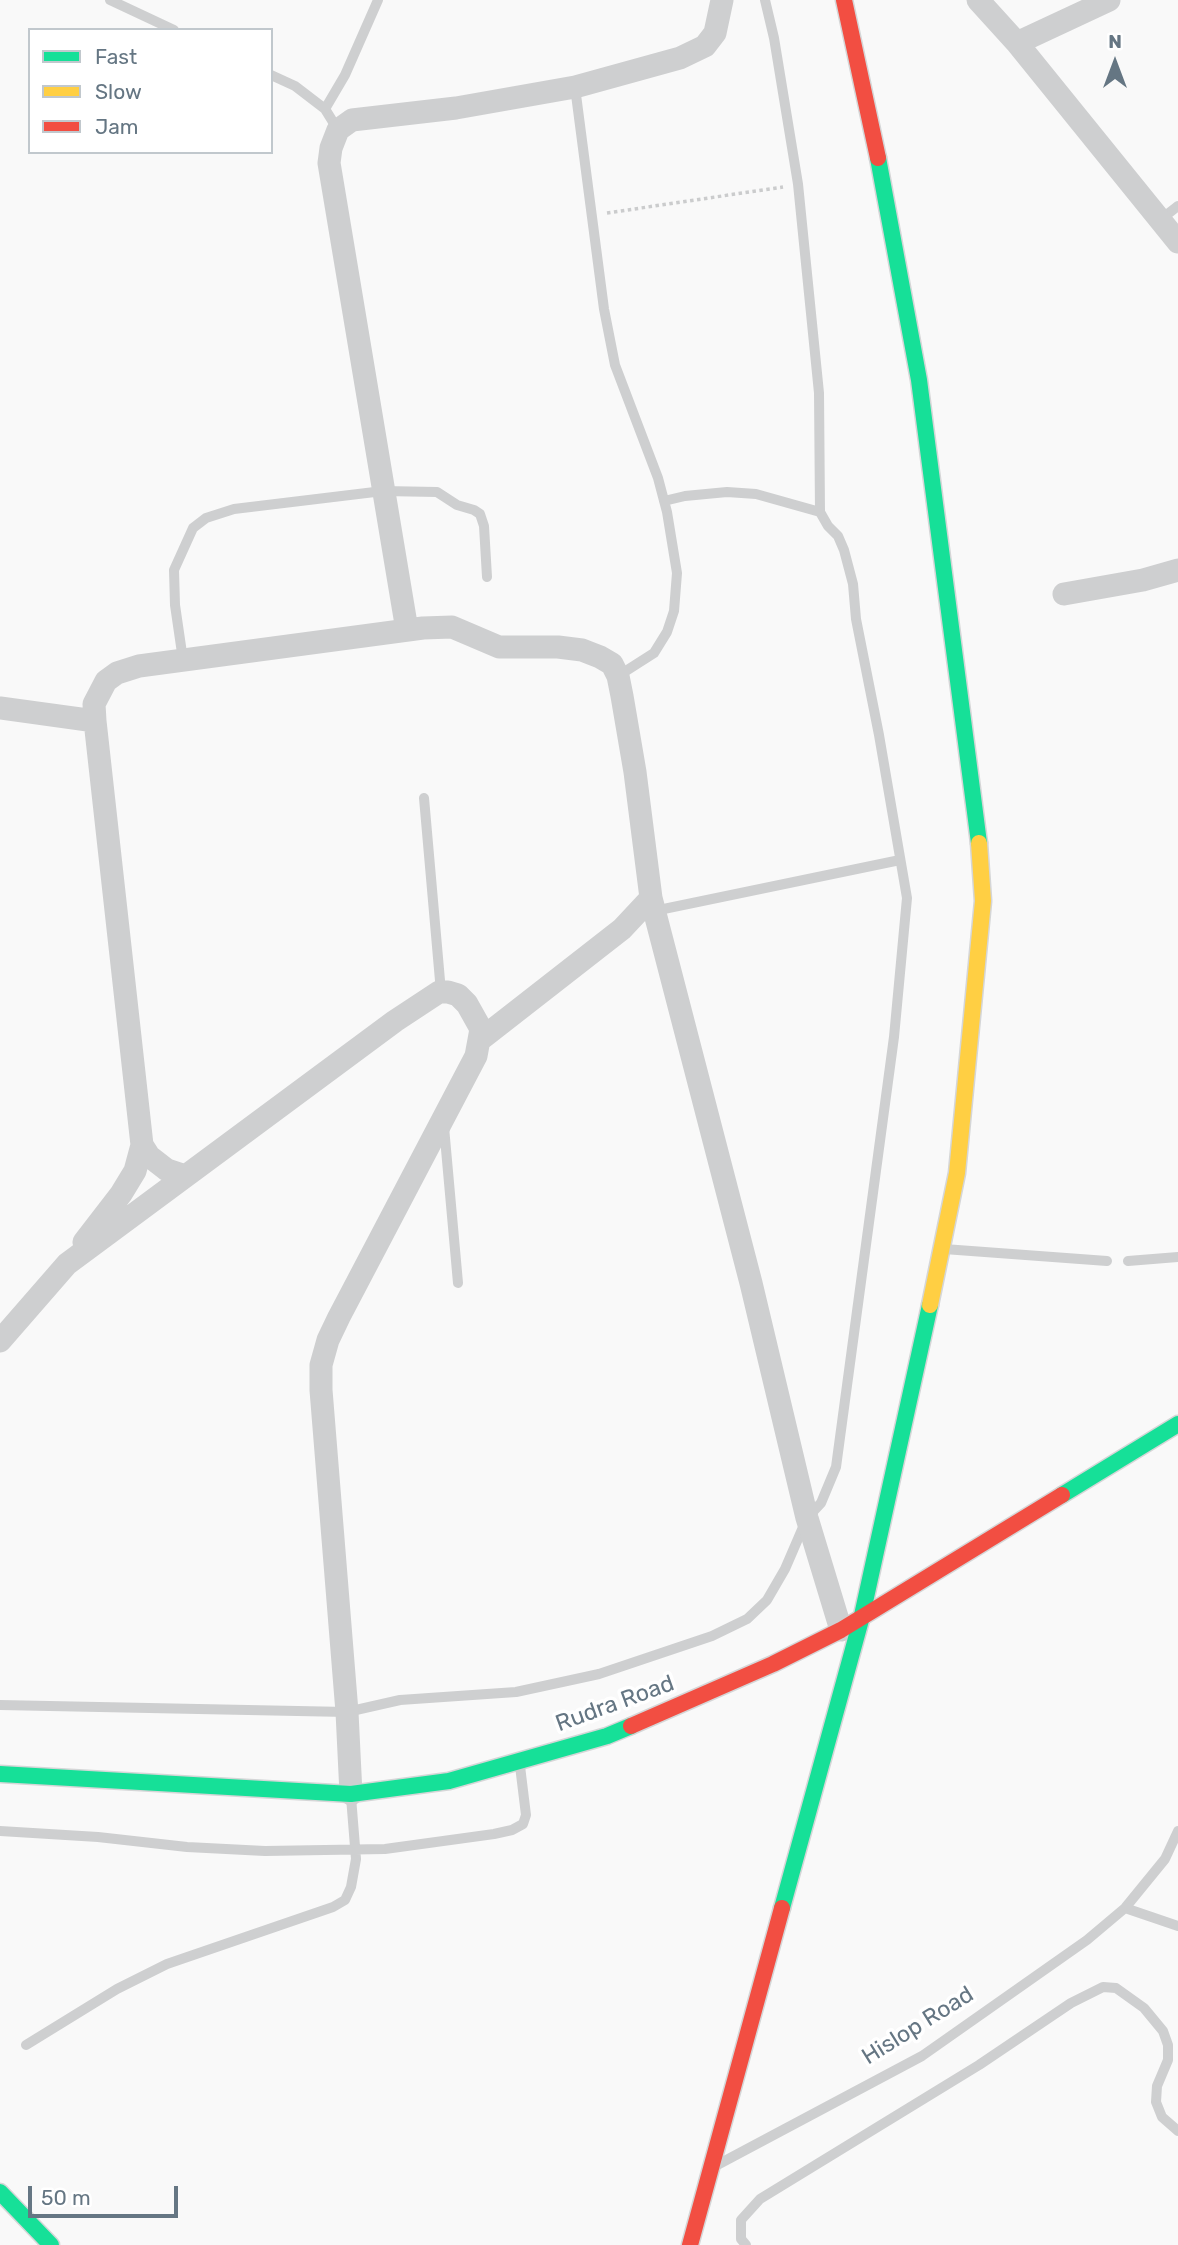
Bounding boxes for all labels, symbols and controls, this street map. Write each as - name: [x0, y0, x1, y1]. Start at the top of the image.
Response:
- legend: [28, 28, 273, 154]
- north arrow: [1080, 28, 1150, 98]
- text: N: [1108, 30, 1122, 53]
- text: Fast: [95, 44, 137, 69]
- text: Slow: [95, 79, 142, 104]
- text: Jam: [95, 114, 139, 139]
- street label: Rudra Road: [552, 1670, 678, 1738]
- street label: Hislop Road: [857, 1981, 979, 2071]
- scale bar: [32, 2172, 182, 2216]
- text: 50 m: [41, 2185, 91, 2210]

